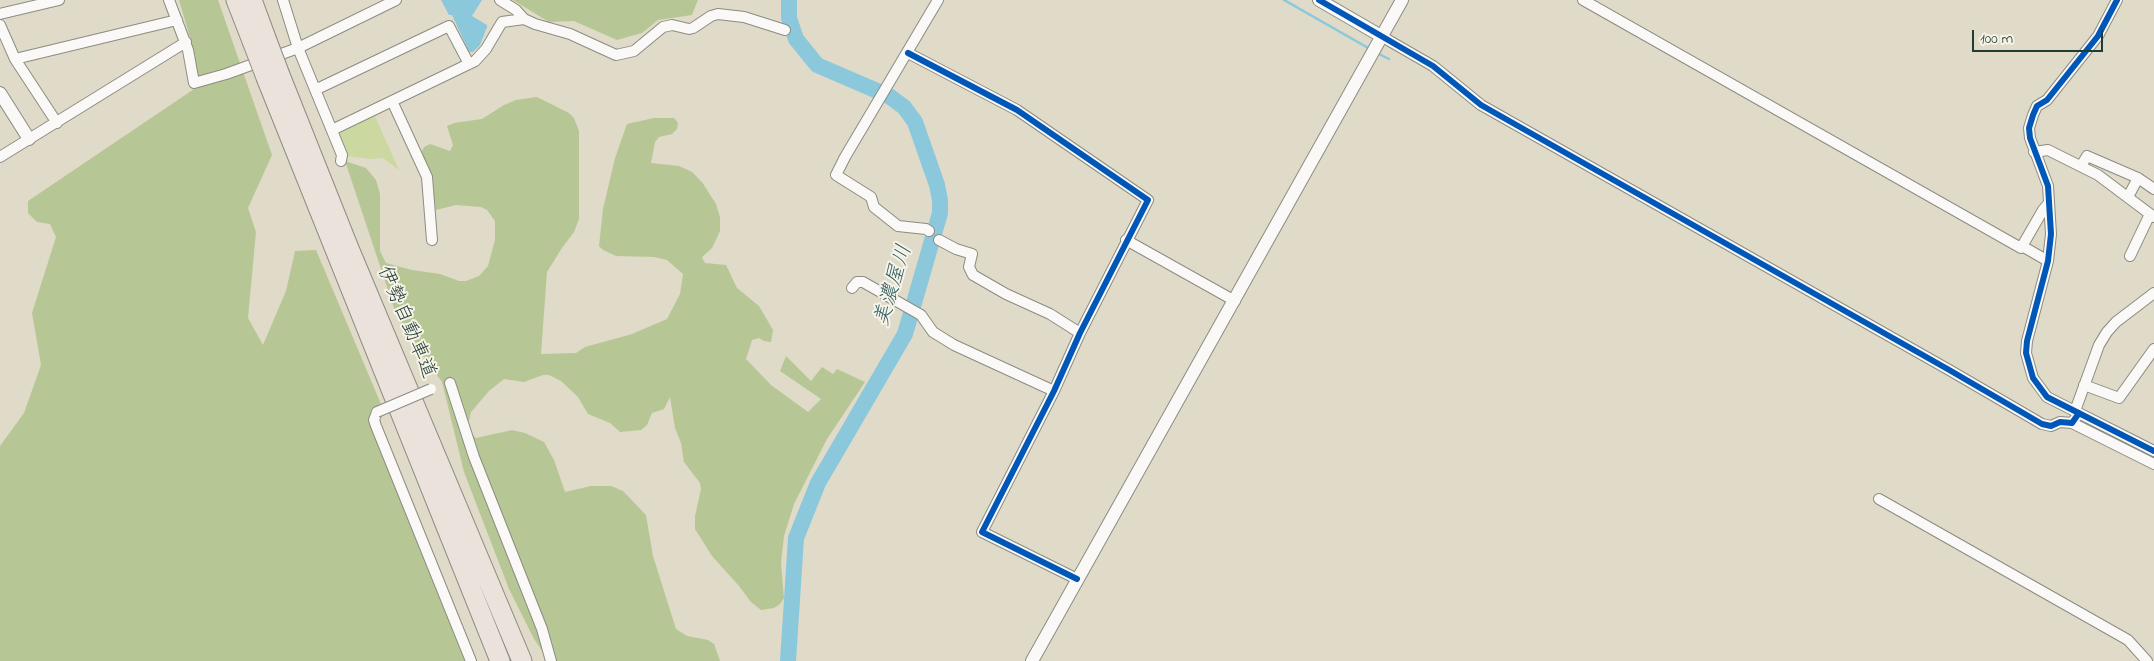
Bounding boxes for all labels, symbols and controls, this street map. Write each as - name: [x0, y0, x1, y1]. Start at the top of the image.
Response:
- scale bar: [1974, 20, 2105, 52]
- text: 100 m: [1980, 28, 2013, 50]
- water label: 美濃屋川: [871, 242, 919, 330]
- street label: 伊勢自動車道: [371, 263, 439, 383]

